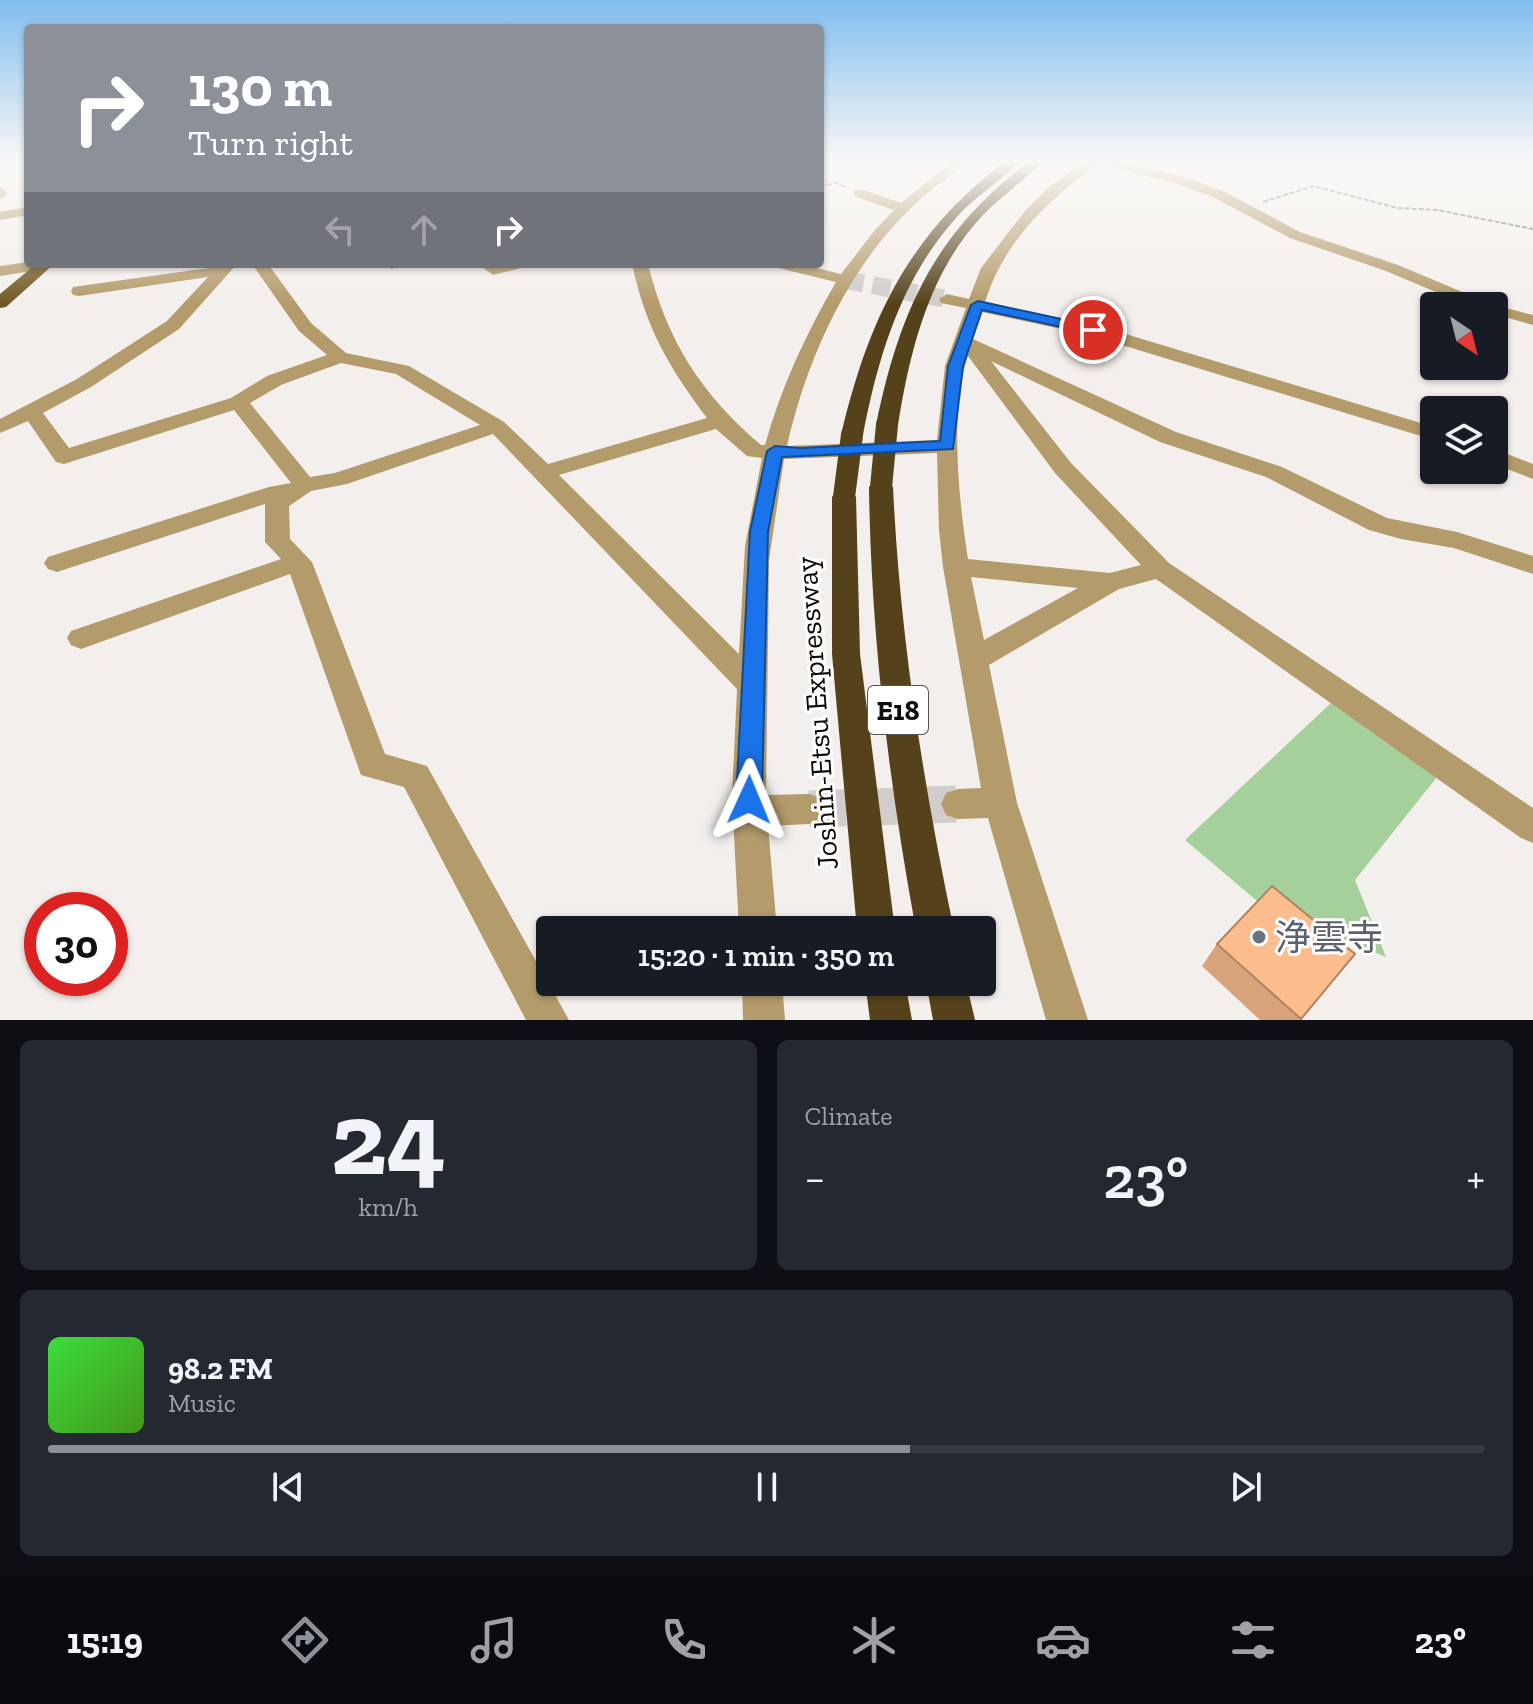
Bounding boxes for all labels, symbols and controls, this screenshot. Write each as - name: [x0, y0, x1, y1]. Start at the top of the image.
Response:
- text: 130 m: [188, 53, 332, 120]
- icon: right: [56, 56, 160, 160]
- text: Turn right: [188, 121, 353, 164]
- icon: left: [318, 208, 362, 252]
- icon: ahead: [402, 208, 446, 252]
- icon: right: [486, 208, 530, 252]
- north arrow: [1420, 292, 1508, 380]
- map controls: [1420, 292, 1508, 484]
- pin: [1059, 296, 1127, 364]
- icon: arrive: [1071, 308, 1115, 352]
- button: layers: [1420, 396, 1508, 484]
- street label: Joshin-Etsu Expressway: [788, 555, 846, 871]
- road number: E18: [868, 686, 928, 734]
- position arrow: [707, 758, 791, 842]
- speed limit sign: 30: [24, 892, 128, 996]
- place label: 浄雲寺: [1275, 916, 1383, 959]
- marker: 浄雲寺: [1250, 928, 1268, 946]
- text: 15:20 · 1 min · 350 m: [638, 938, 894, 974]
- text: 24: [331, 1076, 446, 1201]
- text: Climate: [805, 1100, 892, 1132]
- text: 23°: [1103, 1141, 1188, 1213]
- text: −: [805, 1151, 825, 1204]
- text: +: [1466, 1151, 1485, 1204]
- text: km/h: [359, 1191, 418, 1223]
- text: 98.2 FM: [168, 1351, 273, 1387]
- text: Music: [168, 1387, 236, 1419]
- icon: previous: [266, 1465, 310, 1509]
- icon: pause: [745, 1465, 789, 1509]
- icon: next: [1224, 1465, 1268, 1509]
- icon: directions: [277, 1612, 333, 1668]
- icon: music: [466, 1612, 522, 1668]
- icon: phone: [656, 1612, 712, 1668]
- icon: climate: [846, 1612, 902, 1668]
- icon: car: [1035, 1612, 1091, 1668]
- icon: filters: [1225, 1612, 1281, 1668]
- text: 15:19: [67, 1619, 143, 1662]
- text: 23°: [1415, 1619, 1466, 1662]

